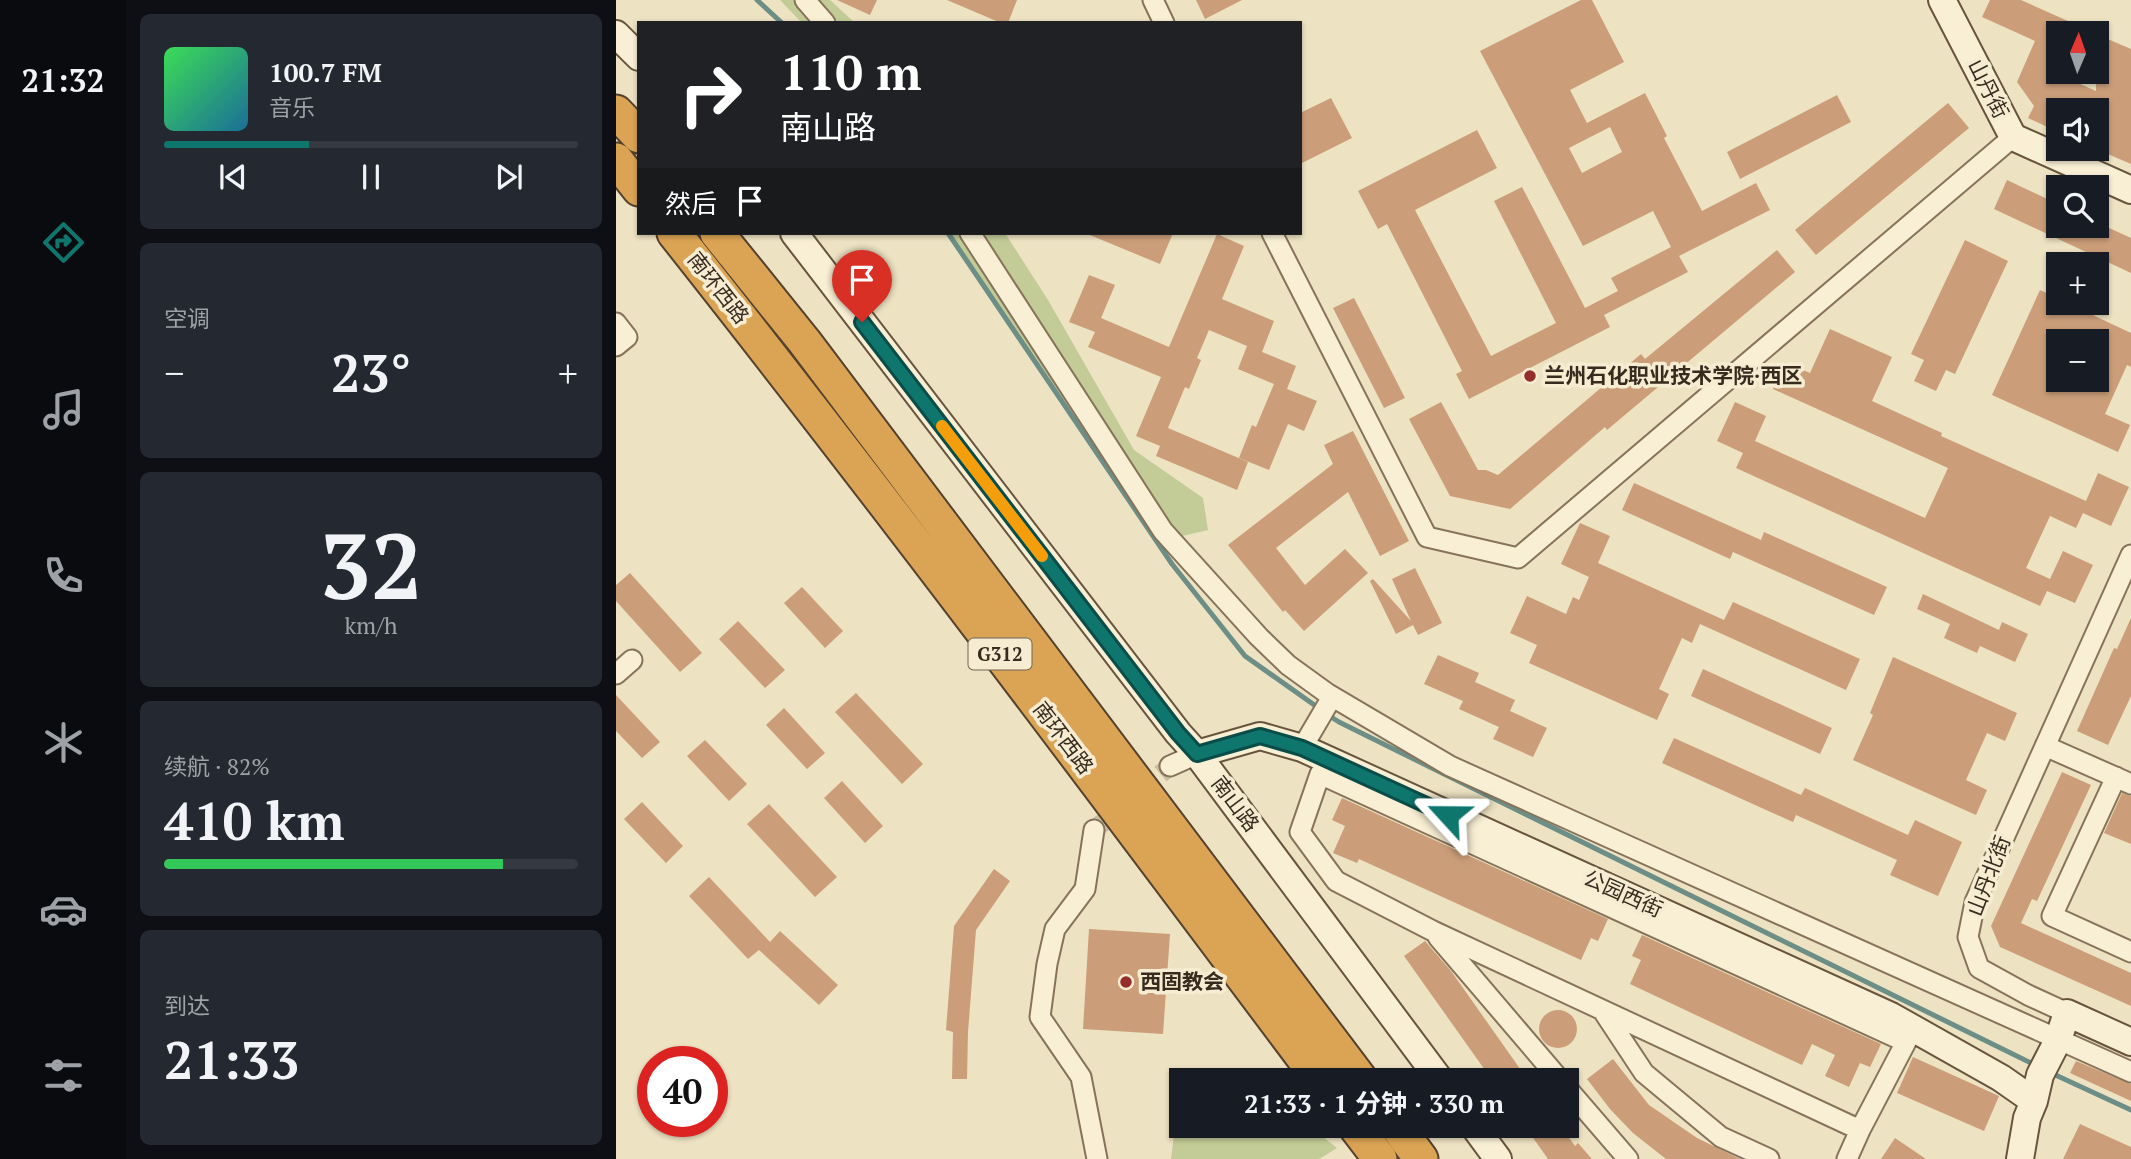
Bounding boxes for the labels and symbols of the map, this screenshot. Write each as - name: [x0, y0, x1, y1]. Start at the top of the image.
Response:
- north arrow: [2046, 21, 2109, 84]
- street label: 山丹街: [1962, 54, 2016, 123]
- street label: 南环西路: [682, 246, 756, 329]
- pin: [832, 250, 892, 322]
- place label: 兰州石化职业技术学院·西区: [1544, 361, 1802, 389]
- marker: 兰州石化职业技术学院·西区: [1522, 368, 1538, 384]
- road number: G312: [968, 638, 1032, 670]
- street label: 南环西路: [1027, 695, 1100, 779]
- street label: 南山路: [1206, 770, 1266, 837]
- position arrow: [1411, 778, 1485, 852]
- street label: 山丹北街: [1960, 831, 2016, 920]
- street label: 公园西街: [1579, 863, 1667, 923]
- place label: 西固教会: [1140, 967, 1224, 995]
- marker: 西固教会: [1118, 974, 1134, 990]
- speed limit sign: 40: [637, 1046, 728, 1137]

